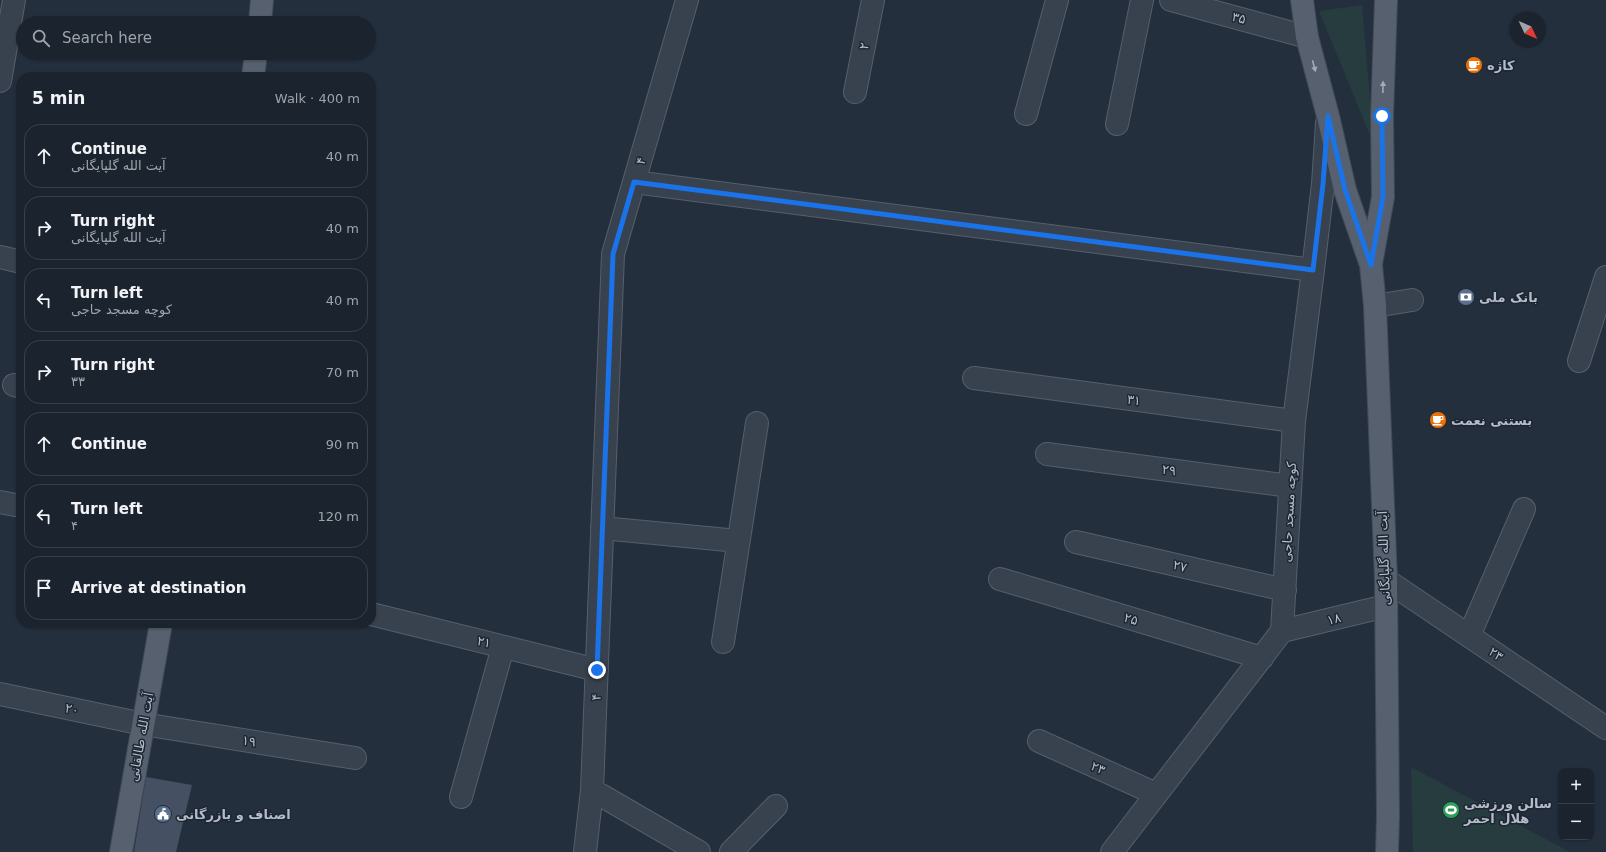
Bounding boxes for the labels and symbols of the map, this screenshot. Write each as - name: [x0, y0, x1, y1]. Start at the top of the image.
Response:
- street label: ۳۵: [1230, 9, 1248, 27]
- north arrow: [1510, 12, 1546, 48]
- street label: ۲: [856, 41, 872, 51]
- cafe icon: کاژه: [1464, 55, 1484, 75]
- place label: کاژه: [1487, 58, 1515, 73]
- one-way arrow: [1311, 60, 1317, 72]
- one-way arrow: [1380, 80, 1386, 93]
- route start: [1373, 107, 1391, 125]
- street label: ۴: [633, 156, 649, 166]
- bank icon: بانک ملی: [1456, 287, 1476, 307]
- place label: بانک ملی: [1479, 290, 1538, 305]
- street label: ۳۱: [1126, 392, 1142, 408]
- cafe icon: بستنی نعمت: [1428, 410, 1448, 430]
- place label: بستنی نعمت: [1451, 413, 1532, 428]
- street label: کوچه مسجد حاجی: [1279, 460, 1300, 563]
- street label: ۲۹: [1161, 462, 1177, 478]
- street label: آیت الله گلپایگانی: [1374, 509, 1393, 606]
- street label: ۲۷: [1172, 557, 1189, 575]
- street label: ۲۵: [1122, 610, 1140, 628]
- street label: ۱۸: [1325, 610, 1343, 628]
- street label: ۲۱: [475, 633, 493, 651]
- street label: ۲۳: [1486, 644, 1506, 664]
- route end: [588, 661, 606, 679]
- street label: آیت الله طالقانی: [125, 690, 156, 783]
- street label: ۴: [588, 693, 604, 701]
- street label: ۲۰: [64, 700, 80, 718]
- street label: ۱۹: [241, 732, 257, 750]
- street label: ۲۳: [1089, 758, 1107, 778]
- place label: سالن ورزشی هلال احمر: [1463, 796, 1552, 826]
- sports icon: سالن ورزشی هلال احمر: [1441, 800, 1461, 820]
- public building icon: اصناف و بازرگانی: [153, 804, 173, 824]
- place label: اصناف و بازرگانی: [176, 807, 291, 822]

